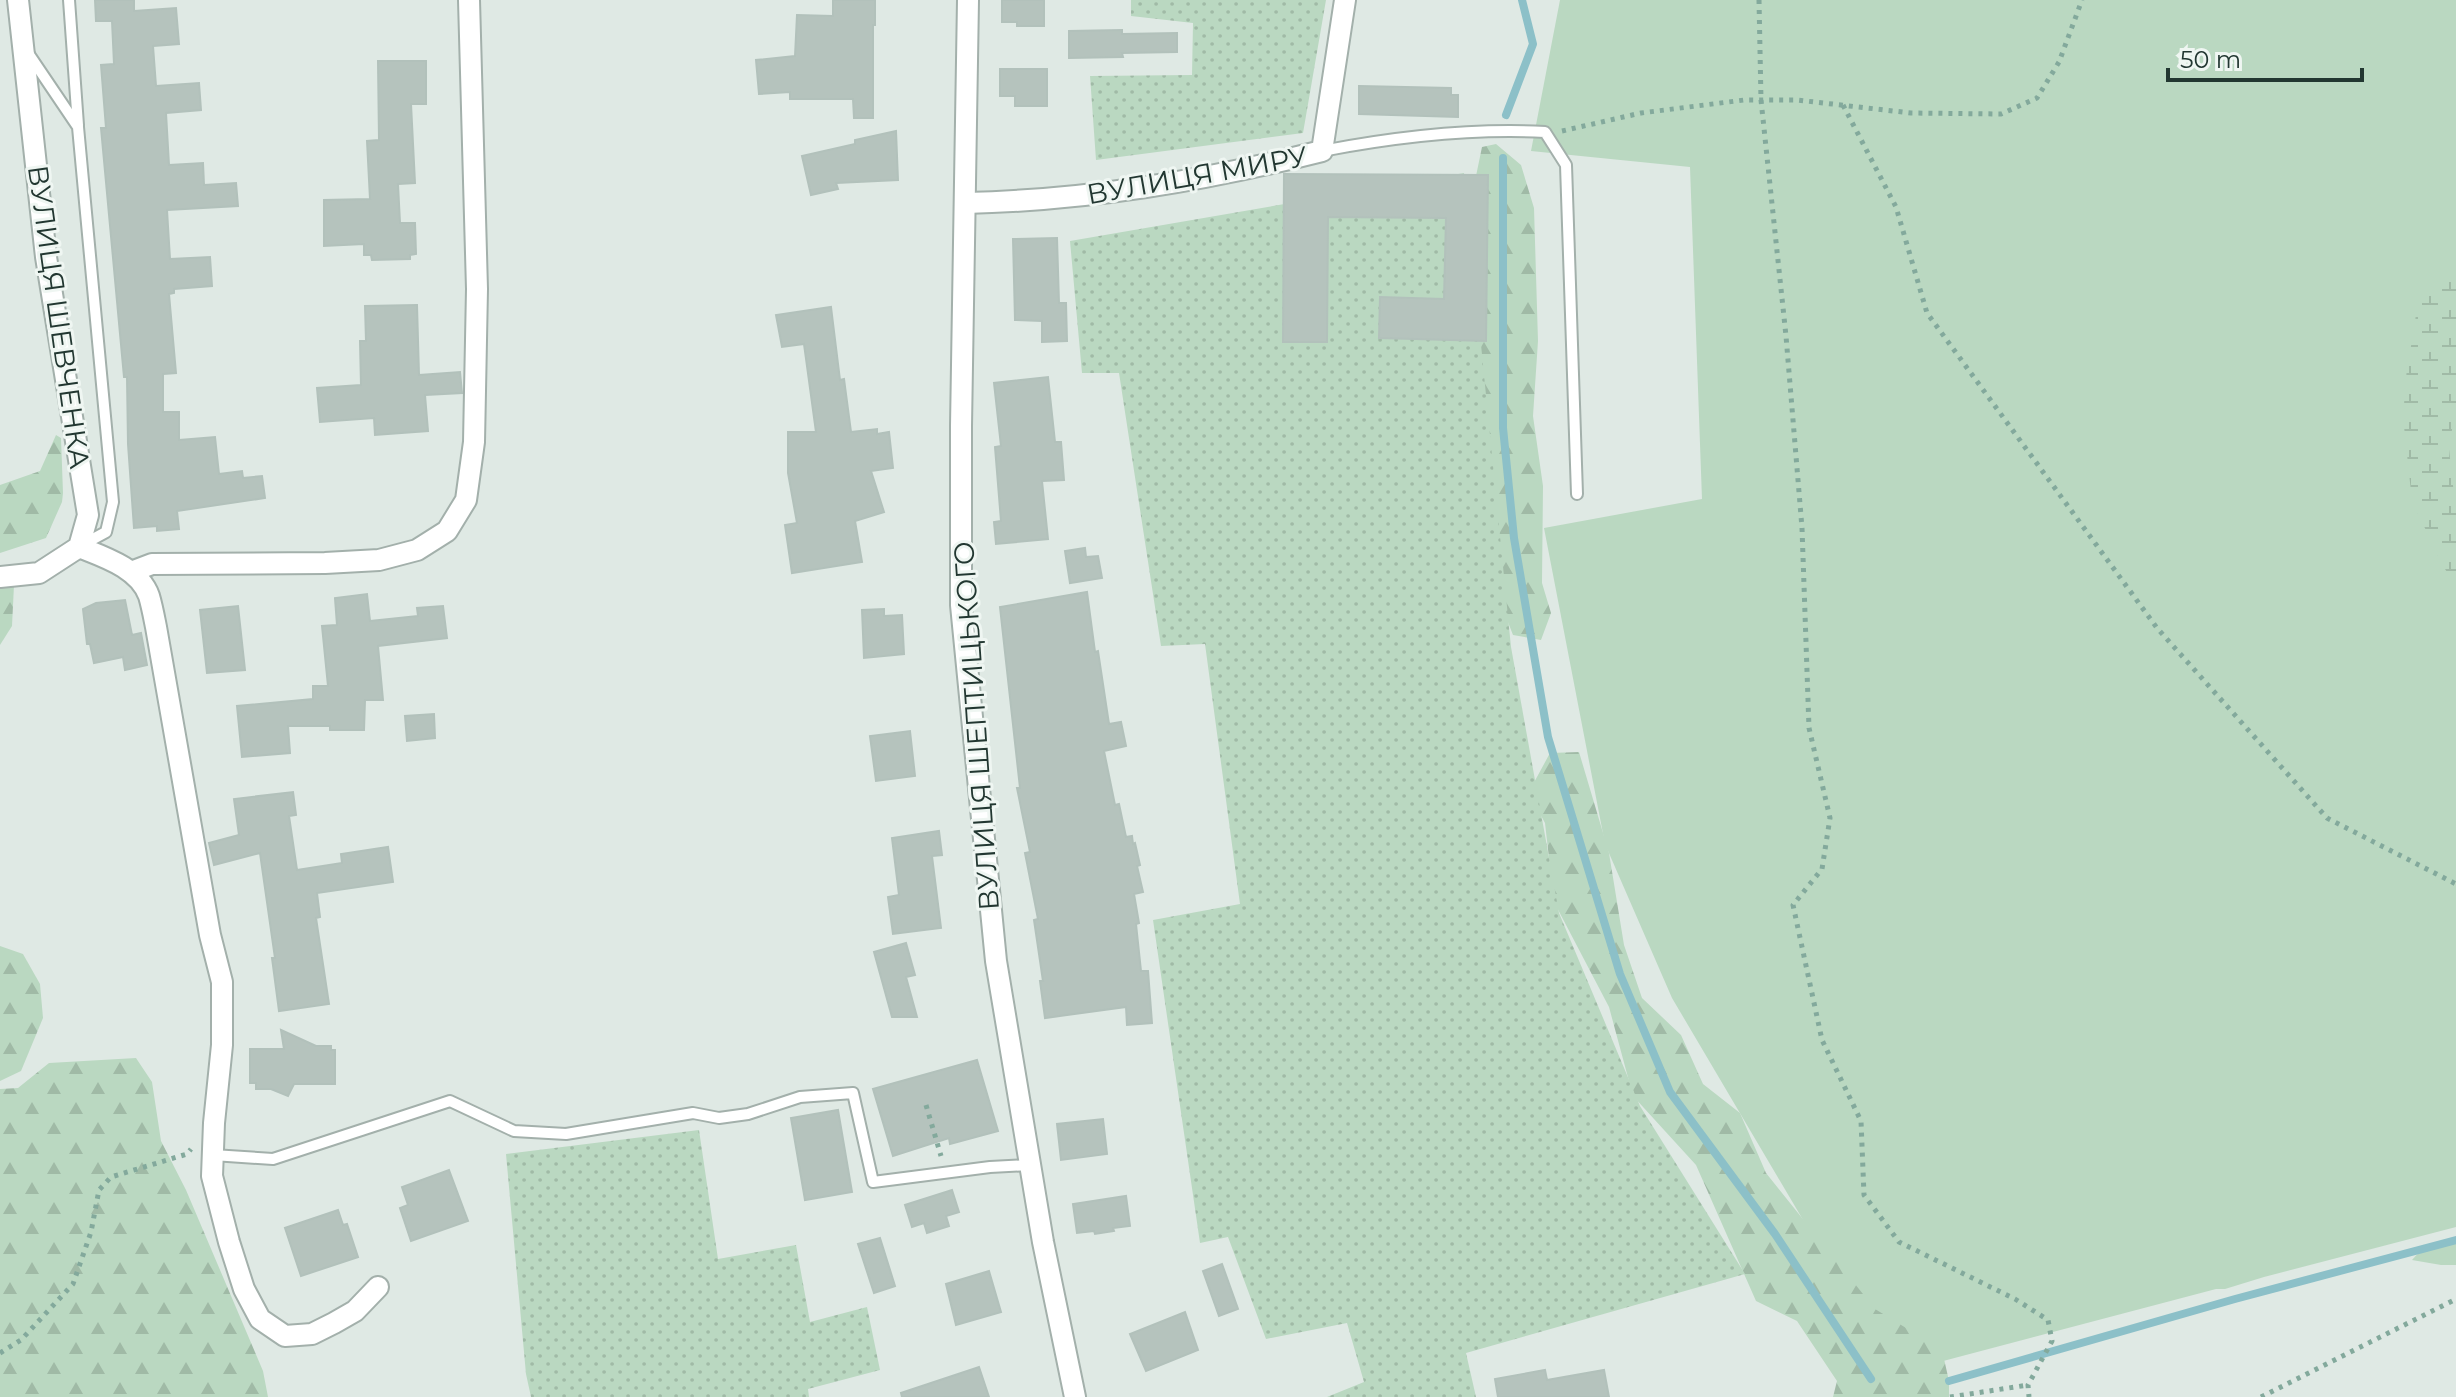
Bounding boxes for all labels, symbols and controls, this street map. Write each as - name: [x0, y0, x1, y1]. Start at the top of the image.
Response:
- scale bar: [2168, 32, 2362, 82]
- text: 50 m: [2180, 45, 2241, 74]
- street label: ВУЛИЦЯ МИРУ: [1084, 139, 1310, 211]
- street label: ВУЛИЦЯ ШЕВЧЕНКА: [21, 163, 97, 471]
- street label: ВУЛИЦЯ ШЕПТИЦЬКОГО: [946, 540, 1006, 912]

